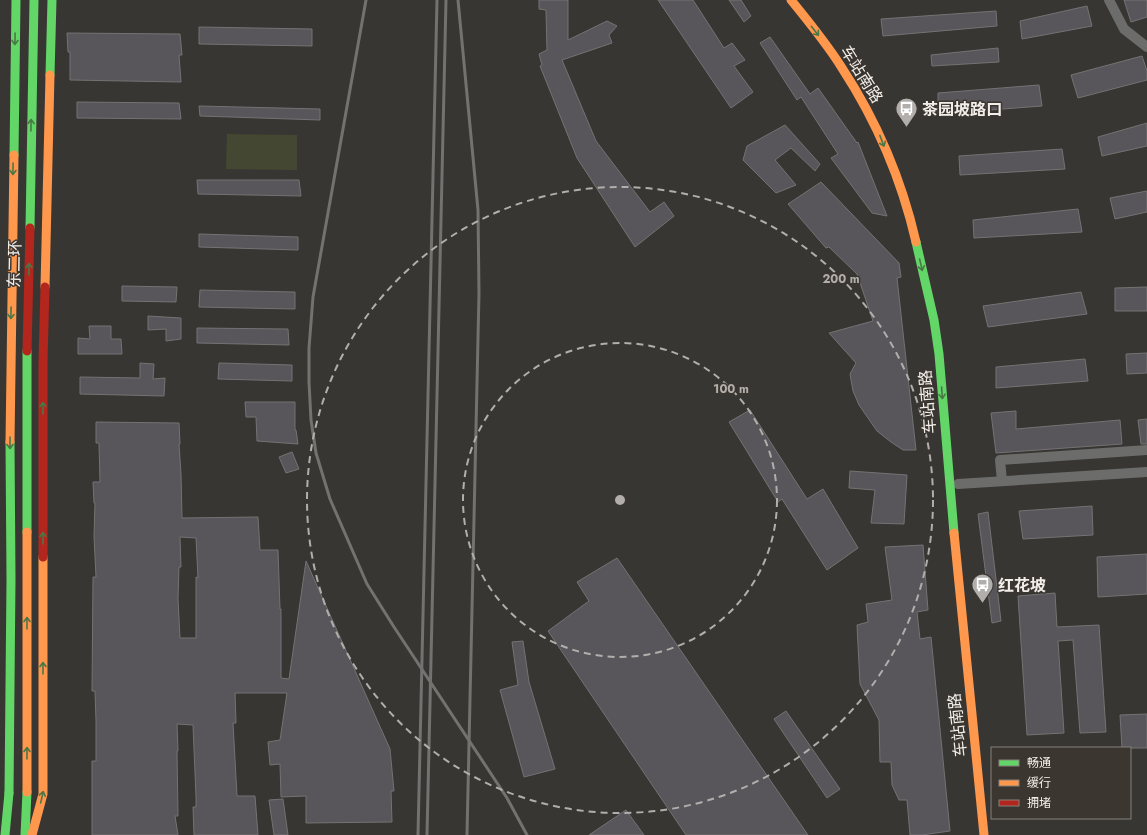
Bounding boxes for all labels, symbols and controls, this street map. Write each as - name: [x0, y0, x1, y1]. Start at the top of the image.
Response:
- one-way arrow: [811, 25, 819, 36]
- one-way arrow: [11, 32, 19, 45]
- street label: 车站南路: [835, 41, 888, 108]
- bus stop icon: 茶园坡路口: [893, 96, 919, 129]
- place label: 茶园坡路口: [922, 98, 1002, 121]
- one-way arrow: [27, 119, 35, 132]
- one-way arrow: [879, 135, 887, 147]
- one-way arrow: [9, 162, 17, 175]
- street label: 东二环: [3, 240, 26, 288]
- one-way arrow: [918, 258, 926, 271]
- one-way arrow: [25, 263, 33, 276]
- text: 200 m: [822, 270, 860, 288]
- one-way arrow: [7, 306, 15, 319]
- street label: 车站南路: [914, 369, 941, 435]
- text: 100 m: [713, 380, 749, 398]
- one-way arrow: [938, 386, 945, 399]
- one-way arrow: [39, 402, 47, 415]
- one-way arrow: [6, 436, 14, 449]
- centre of rings: [613, 493, 627, 507]
- one-way arrow: [39, 532, 47, 545]
- bus stop icon: 红花坡: [969, 572, 995, 605]
- place label: 红花坡: [998, 574, 1046, 597]
- one-way arrow: [23, 617, 31, 630]
- one-way arrow: [39, 662, 47, 675]
- street label: 车站南路: [943, 692, 972, 758]
- one-way arrow: [23, 747, 31, 760]
- legend: [991, 747, 1131, 819]
- text: 畅通: [1027, 754, 1051, 772]
- text: 缓行: [1027, 774, 1051, 792]
- one-way arrow: [38, 791, 46, 804]
- text: 拥堵: [1027, 794, 1051, 812]

